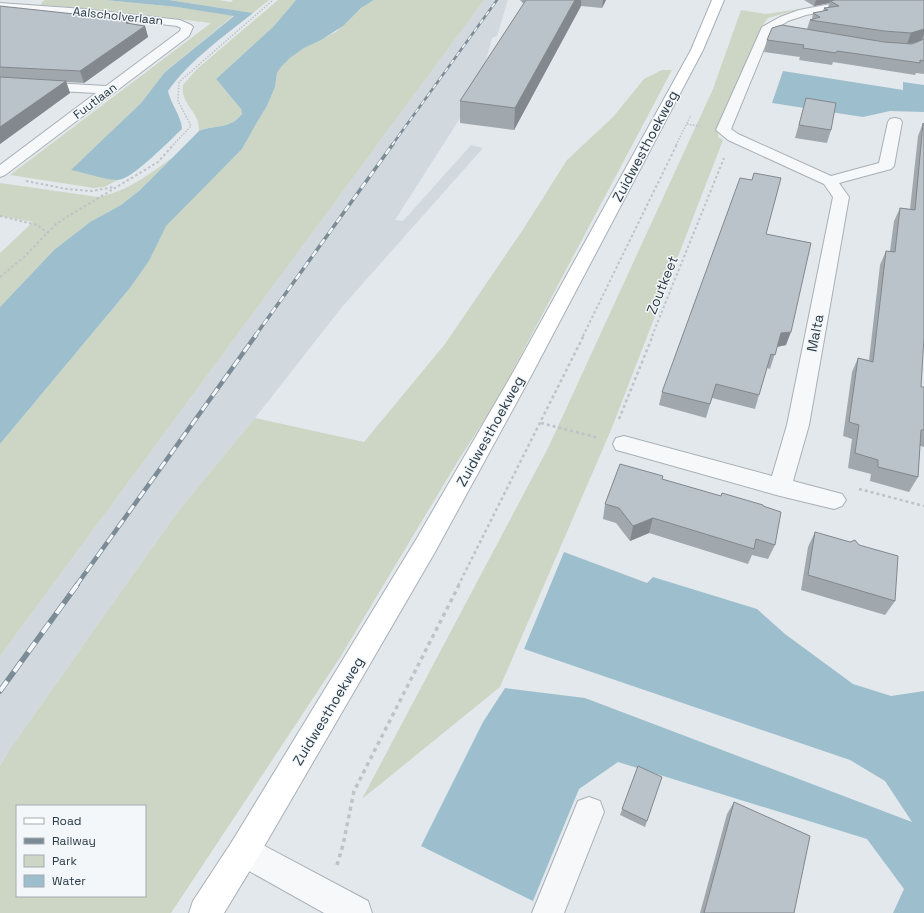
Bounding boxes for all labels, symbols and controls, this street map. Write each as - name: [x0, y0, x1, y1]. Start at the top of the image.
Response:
- street label: Aalscholverlaan: [72, 3, 164, 29]
- street label: Fuutlaan: [70, 79, 120, 123]
- street label: Zuidwesthoekweg: [608, 87, 682, 205]
- street label: Zoutkeet: [642, 253, 682, 317]
- street label: Malta: [803, 313, 827, 353]
- street label: Zuidwesthoekweg: [452, 373, 528, 489]
- street label: Zuidwesthoekweg: [288, 653, 368, 769]
- legend: [16, 805, 146, 897]
- text: Road: [52, 813, 81, 829]
- text: Railway: [52, 833, 96, 849]
- text: Park: [52, 853, 77, 869]
- text: Water: [52, 873, 86, 889]

